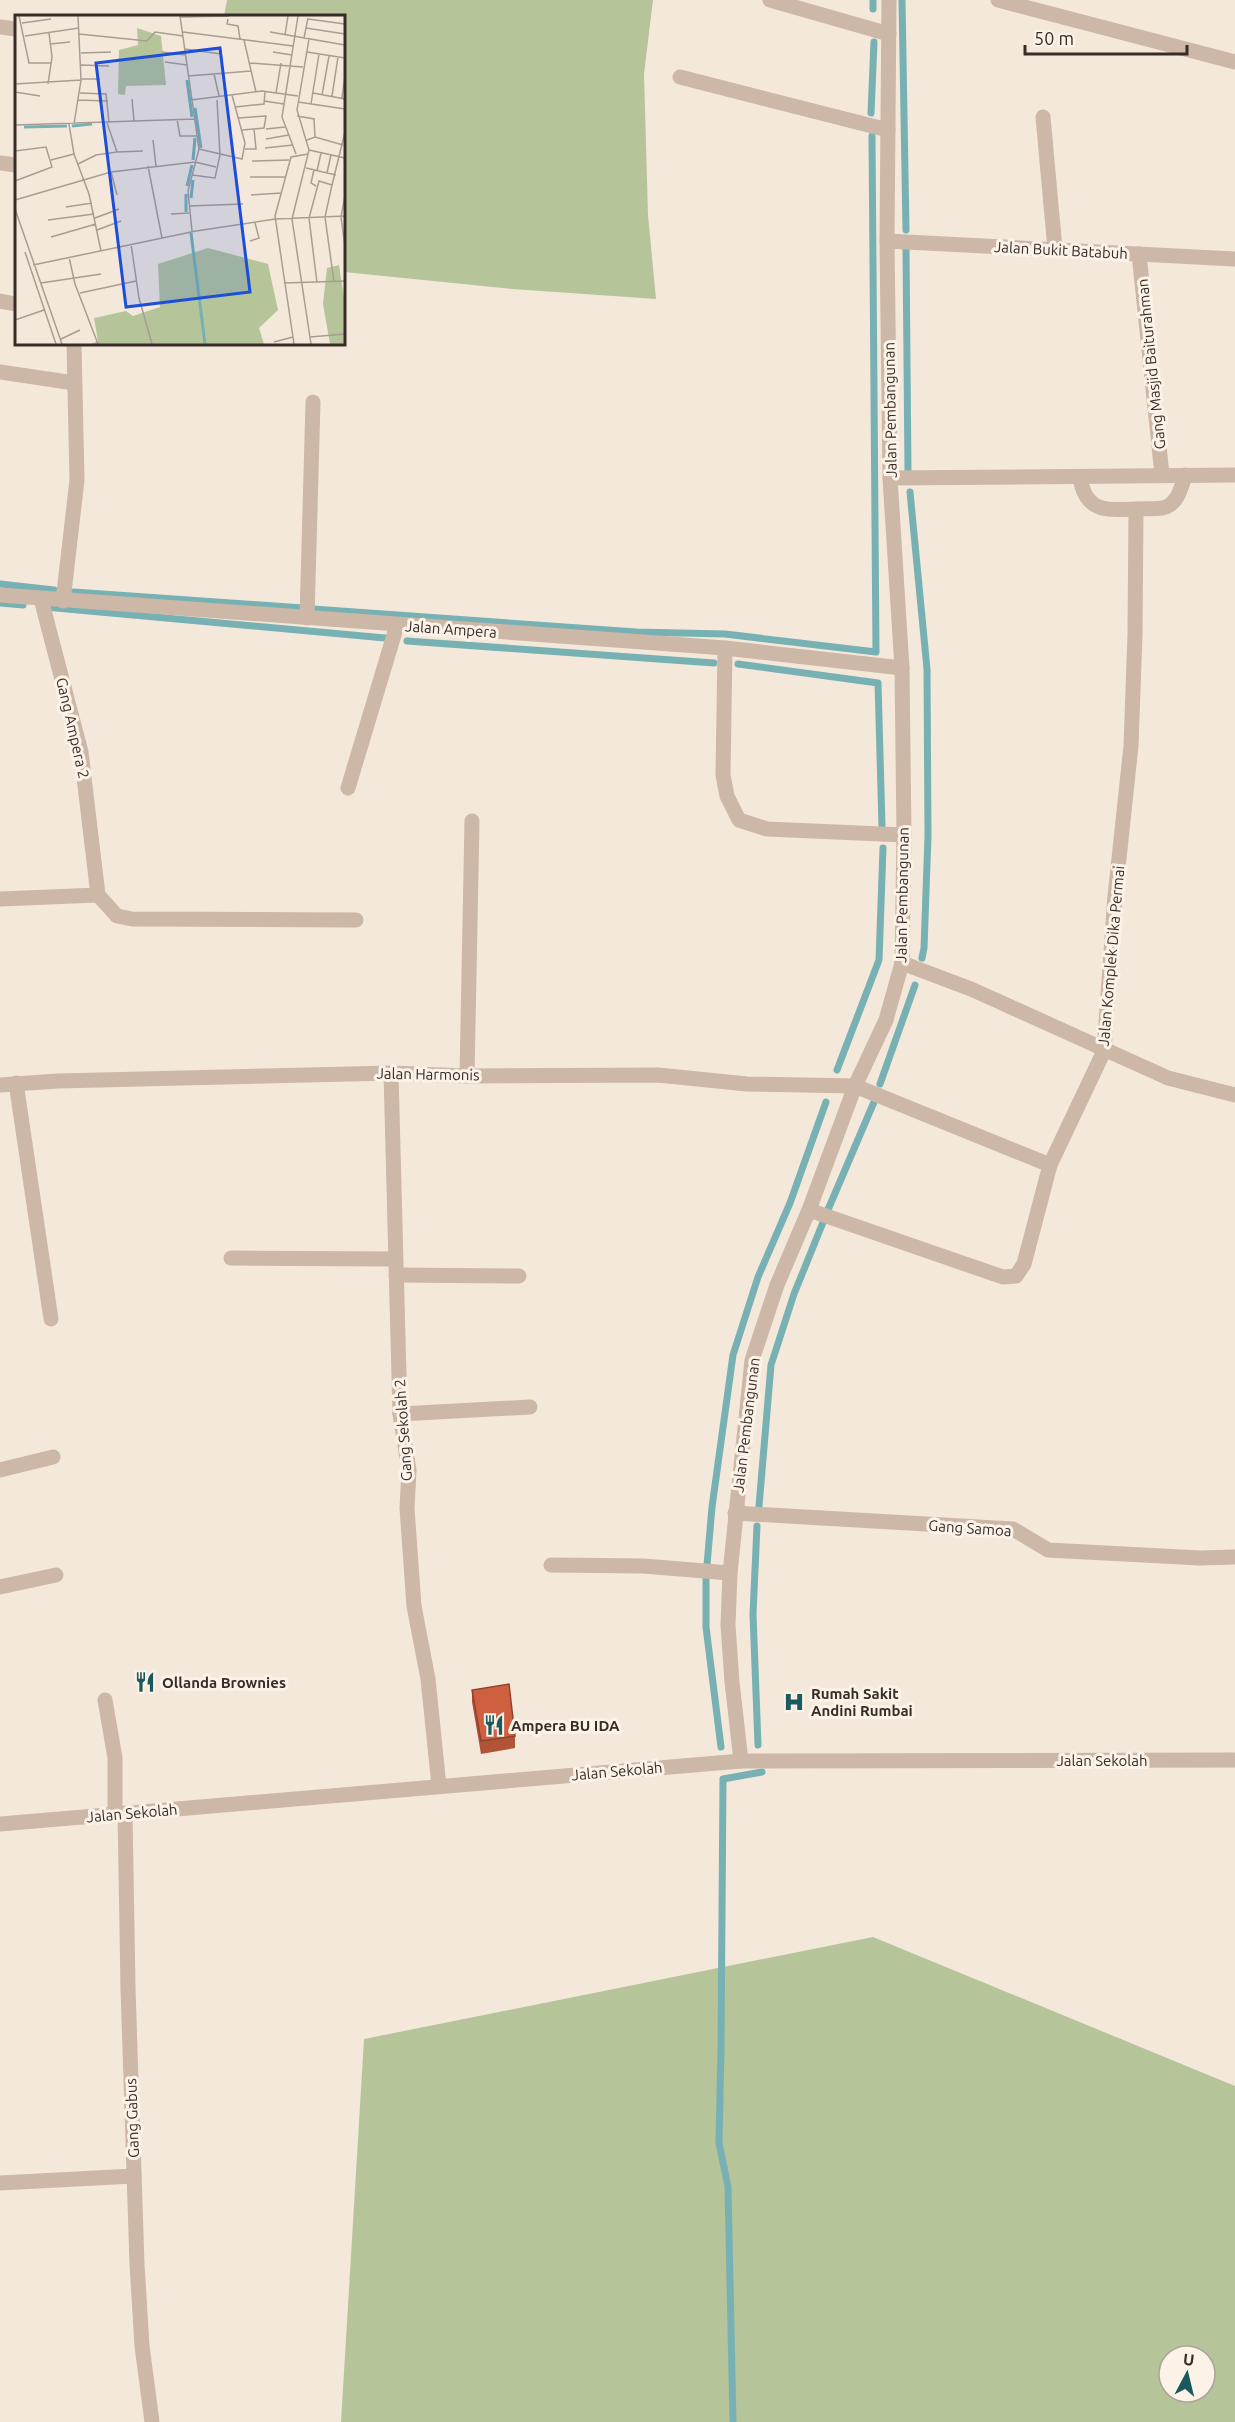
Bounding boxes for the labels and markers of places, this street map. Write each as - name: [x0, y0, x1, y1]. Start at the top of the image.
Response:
- restaurant icon: Ollanda Brownies: [133, 1670, 157, 1694]
- place label: Ollanda Brownies: [162, 1674, 286, 1691]
- place label: Rumah Sakit Andini Rumbai: [811, 1685, 913, 1719]
- hospital icon: Rumah Sakit Andini Rumbai: [782, 1690, 806, 1714]
- restaurant icon: Ampera BU IDA: [482, 1713, 506, 1737]
- place label: Ampera BU IDA: [511, 1717, 620, 1734]

